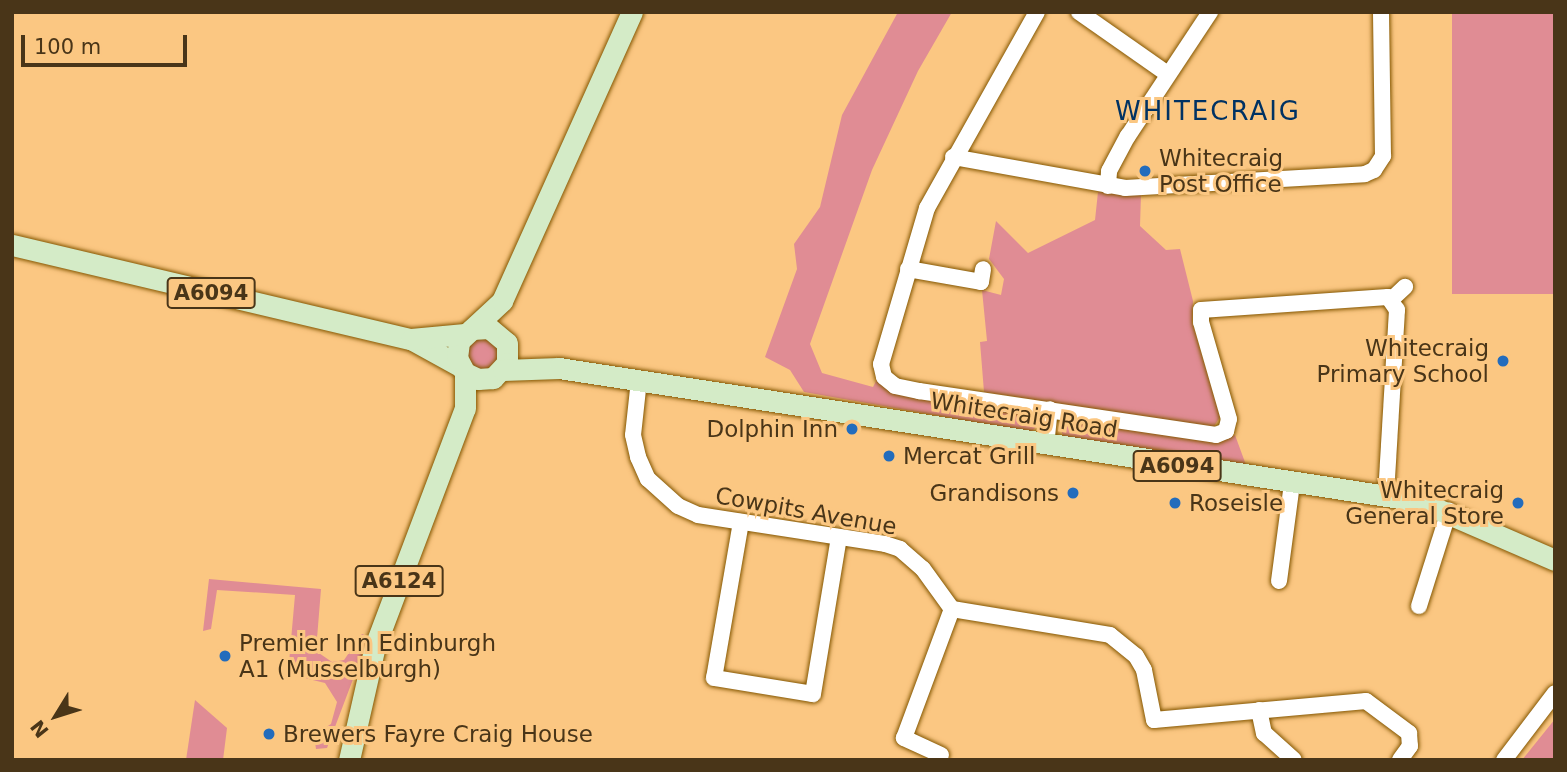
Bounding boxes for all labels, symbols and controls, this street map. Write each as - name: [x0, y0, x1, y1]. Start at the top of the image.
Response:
- scale bar: [24, 21, 191, 65]
- text: 100 m: [34, 35, 101, 59]
- district label: WHITECRAIG: [1116, 96, 1300, 128]
- place label: Whitecraig Post Office: [1159, 144, 1283, 198]
- marker: Whitecraig Post Office: [1137, 163, 1153, 179]
- road number: A6094: [166, 276, 256, 310]
- place label: Whitecraig Primary School: [1316, 334, 1489, 388]
- marker: Whitecraig Primary School: [1495, 353, 1511, 369]
- street label: Whitecraig Road: [928, 387, 1120, 443]
- place label: Dolphin Inn: [706, 415, 838, 443]
- marker: Dolphin Inn: [844, 421, 860, 437]
- place label: Mercat Grill: [903, 442, 1035, 470]
- marker: Mercat Grill: [881, 448, 897, 464]
- road number: A6094: [1132, 448, 1222, 484]
- place label: Whitecraig General Store: [1345, 476, 1504, 530]
- place label: Grandisons: [929, 479, 1059, 507]
- street label: Cowpits Avenue: [713, 481, 899, 541]
- marker: Grandisons: [1065, 485, 1081, 501]
- place label: Roseisle: [1189, 489, 1283, 517]
- marker: Roseisle: [1167, 495, 1183, 511]
- marker: Whitecraig General Store: [1510, 495, 1526, 511]
- road number: A6124: [354, 564, 444, 598]
- place label: Premier Inn Edinburgh A1 (Musselburgh): [239, 629, 496, 683]
- marker: Premier Inn Edinburgh A1 (Musselburgh): [217, 648, 233, 664]
- north arrow: [21, 681, 91, 751]
- text: N: [26, 716, 53, 742]
- place label: Brewers Fayre Craig House: [283, 720, 593, 748]
- marker: Brewers Fayre Craig House: [261, 726, 277, 742]

